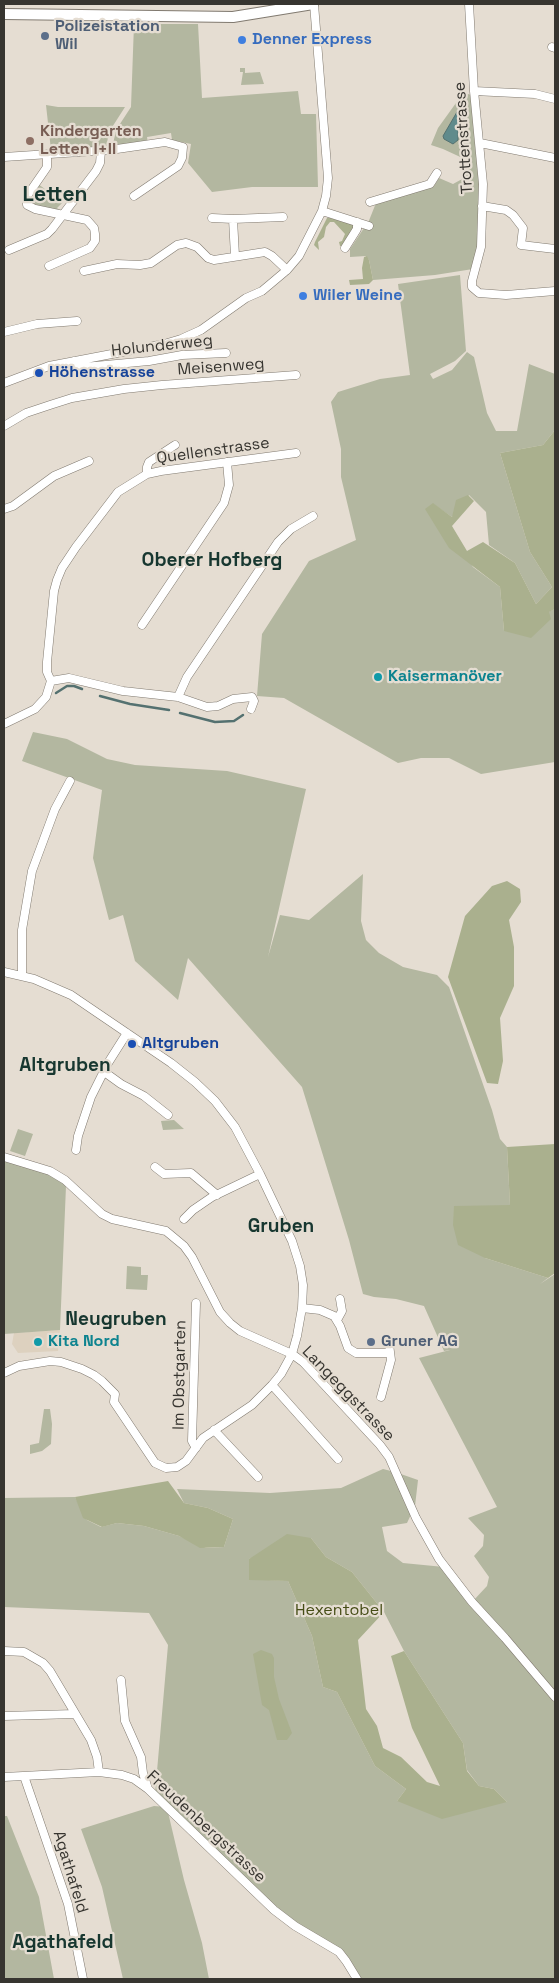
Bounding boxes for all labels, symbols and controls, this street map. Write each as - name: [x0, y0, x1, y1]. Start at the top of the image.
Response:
- place label: Polizeistation Wil: [55, 17, 160, 55]
- marker: Polizeistation Wil: [39, 30, 51, 42]
- place label: Denner Express: [252, 30, 372, 50]
- marker: Denner Express: [236, 34, 248, 46]
- street label: Trottenstrasse: [451, 81, 477, 195]
- place label: Kindergarten Letten I+II: [40, 122, 142, 160]
- marker: Kindergarten Letten I+II: [24, 135, 36, 147]
- district label: Letten: [23, 182, 87, 208]
- place label: Wiler Weine: [313, 286, 402, 306]
- marker: Wiler Weine: [297, 290, 309, 302]
- street label: Holunderweg: [110, 331, 214, 361]
- street label: Meisenweg: [177, 354, 265, 380]
- place label: Höhenstrasse: [49, 363, 155, 383]
- marker: Höhenstrasse: [33, 367, 45, 379]
- street label: Quellenstrasse: [155, 434, 271, 468]
- district label: Oberer Hofberg: [142, 550, 282, 572]
- place label: Kaisermanöver: [388, 667, 502, 687]
- marker: Kaisermanöver: [372, 671, 384, 683]
- place label: Altgruben: [142, 1034, 219, 1054]
- marker: Altgruben: [126, 1038, 138, 1050]
- district label: Altgruben: [19, 1055, 111, 1077]
- district label: Gruben: [248, 1216, 314, 1238]
- district label: Neugruben: [65, 1309, 167, 1331]
- street label: Im Obstgarten: [169, 1320, 191, 1430]
- place label: Kita Nord: [48, 1332, 120, 1352]
- place label: Gruner AG: [381, 1332, 458, 1352]
- marker: Kita Nord: [32, 1336, 44, 1348]
- marker: Gruner AG: [365, 1336, 377, 1348]
- street label: Langeggstrasse: [298, 1342, 398, 1446]
- park label: Hexentobel: [295, 1601, 383, 1621]
- street label: Freudenbergstrasse: [142, 1767, 270, 1887]
- street label: Agathafeld: [48, 1828, 92, 1916]
- district label: Agathafeld: [12, 1932, 114, 1954]

